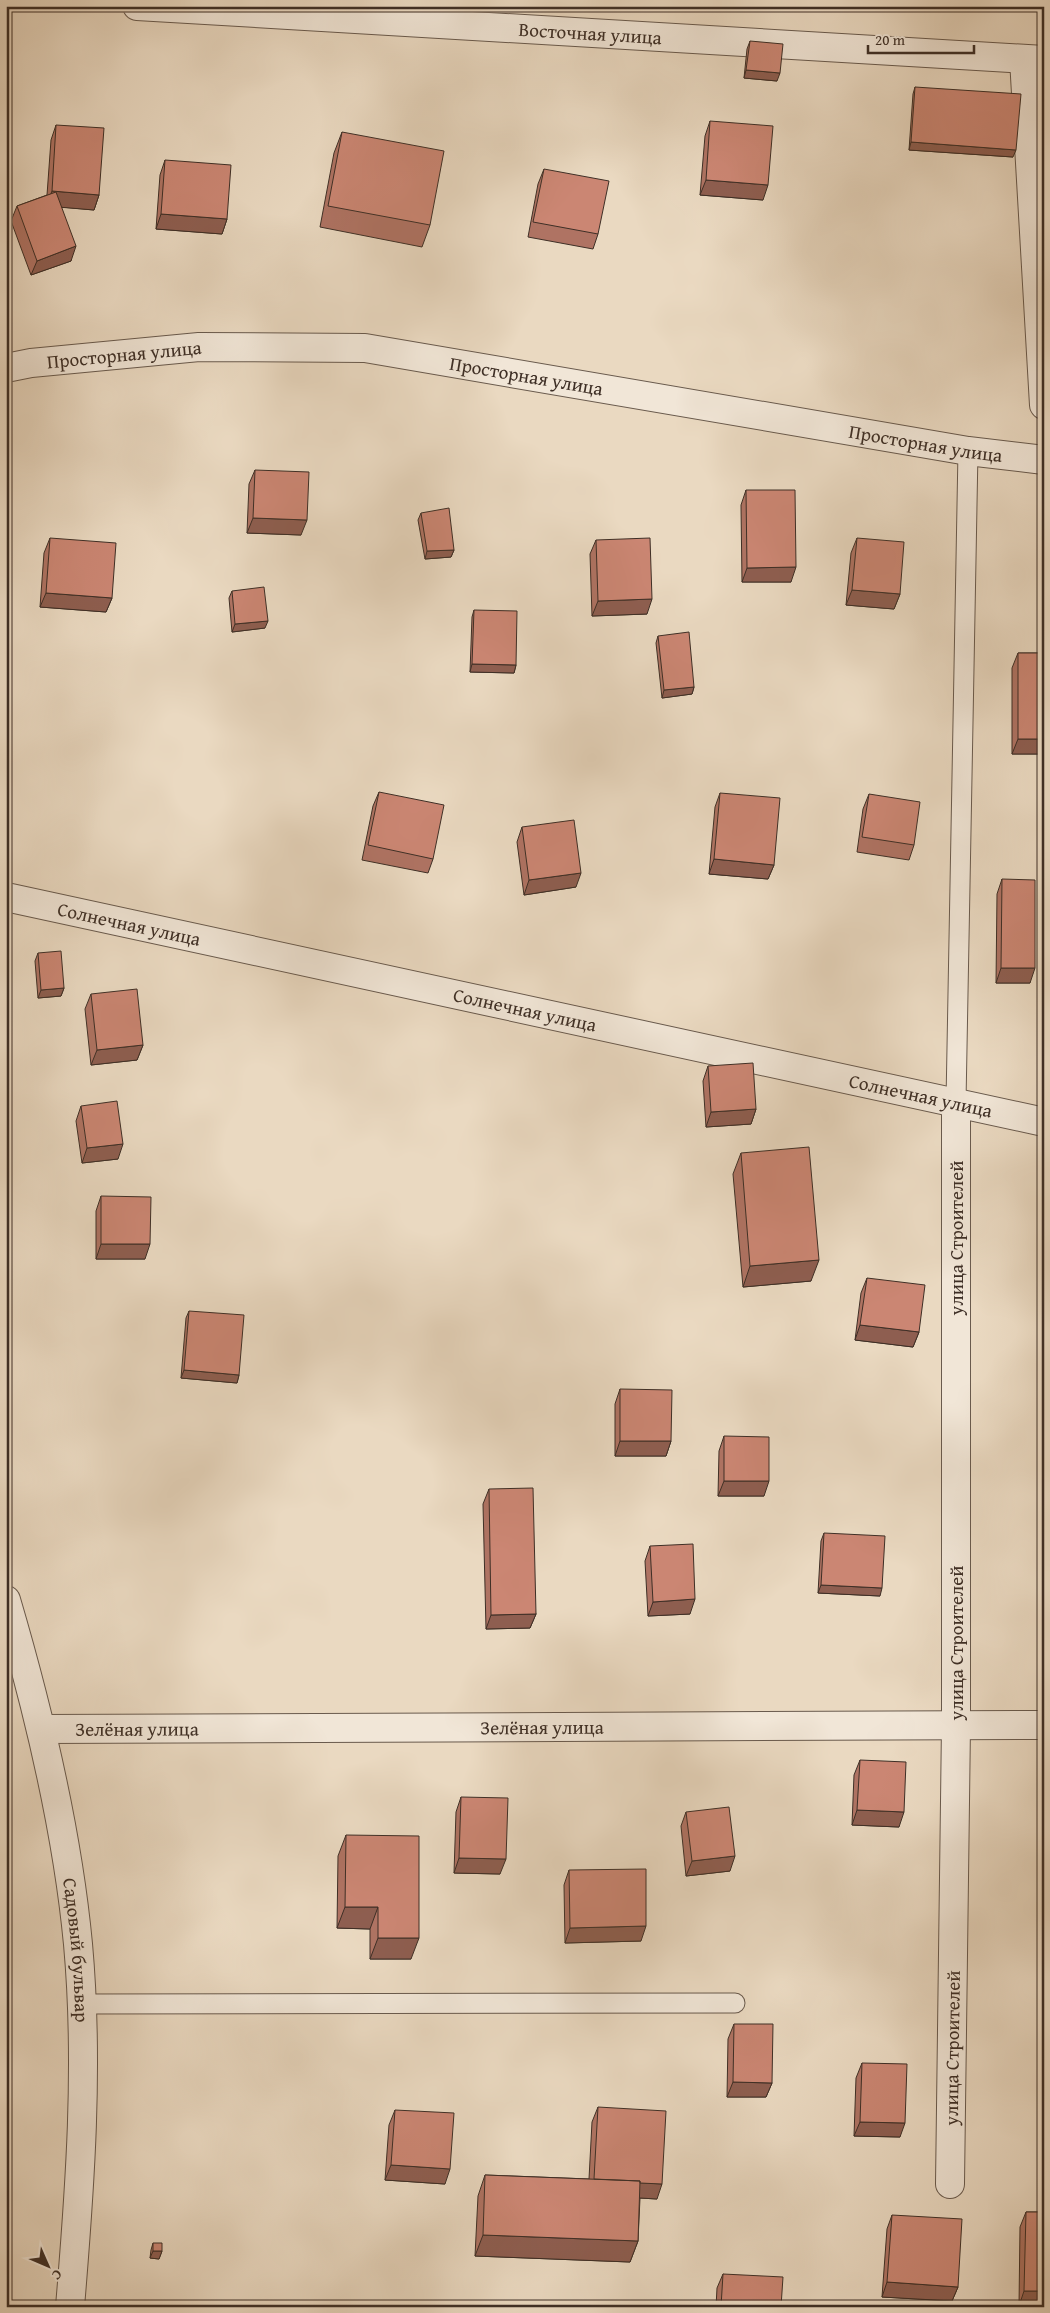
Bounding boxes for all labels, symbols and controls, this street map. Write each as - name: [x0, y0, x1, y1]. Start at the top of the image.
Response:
- street label: Восточная улица: [518, 15, 663, 51]
- scale bar: [868, 22, 974, 54]
- text: 20 m: [875, 29, 906, 50]
- street label: Просторная улица: [46, 333, 203, 375]
- street label: Просторная улица: [448, 349, 605, 402]
- street label: Просторная улица: [847, 417, 1004, 469]
- street label: Солнечная улица: [55, 895, 203, 953]
- street label: Солнечная улица: [451, 980, 599, 1039]
- street label: Солнечная улица: [847, 1066, 995, 1124]
- street label: улица Строителей: [942, 1161, 970, 1316]
- street label: улица Строителей: [942, 1566, 970, 1721]
- street label: Зелёная улица: [480, 1713, 604, 1741]
- street label: Зелёная улица: [75, 1714, 199, 1743]
- street label: Садовый бульвар: [56, 1876, 97, 2023]
- street label: улица Строителей: [937, 1970, 967, 2127]
- north arrow: [22, 2240, 72, 2290]
- text: С: [47, 2265, 67, 2285]

